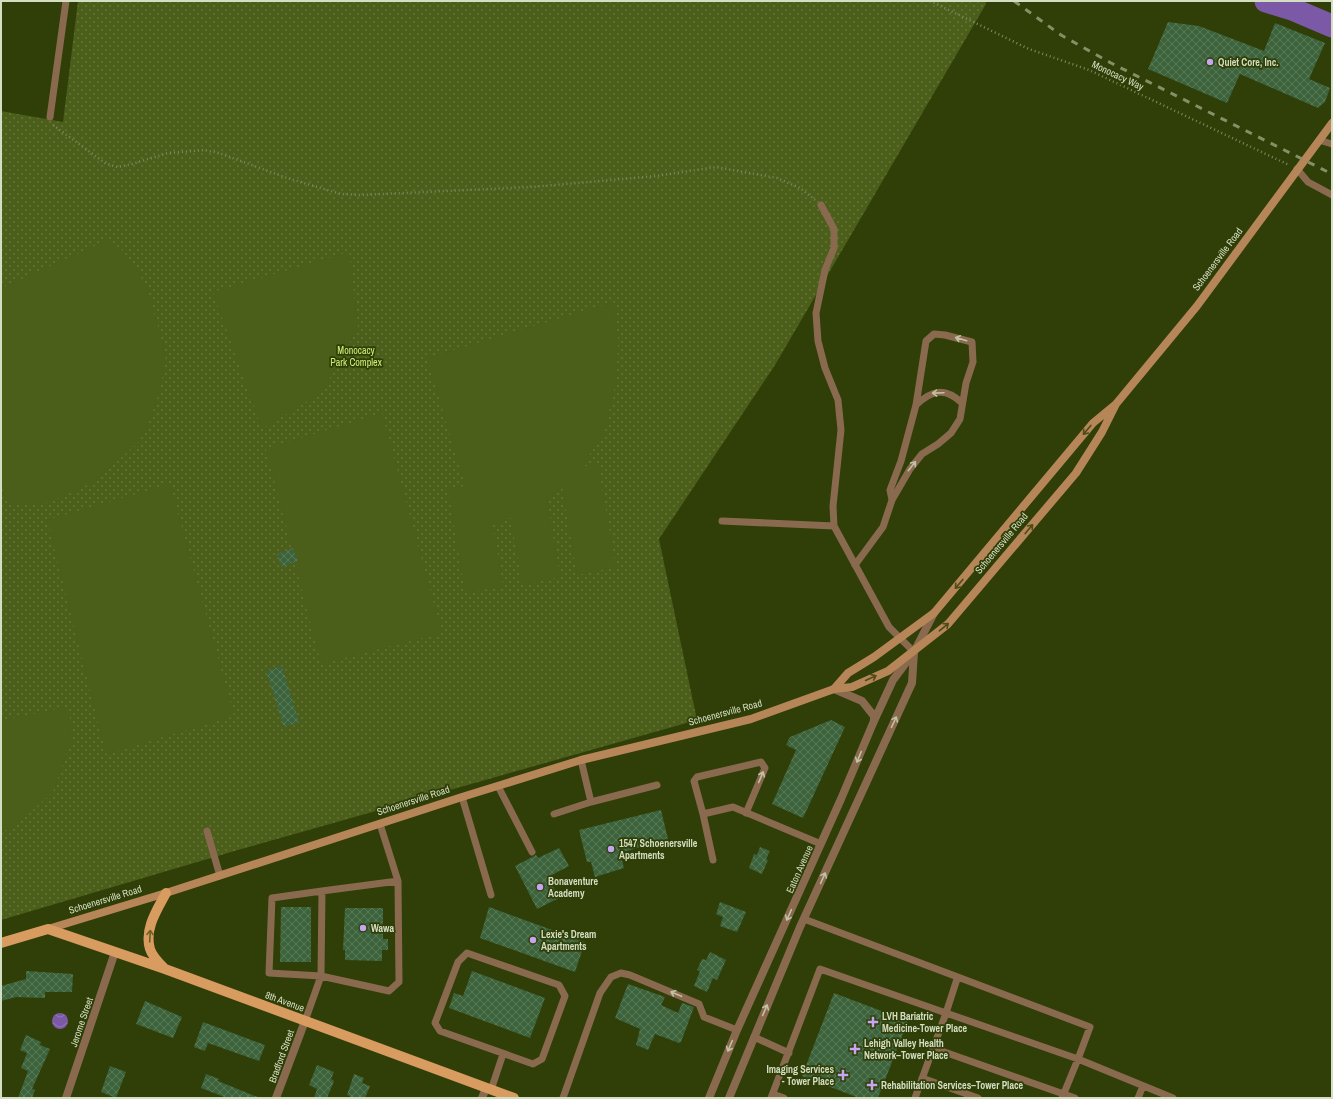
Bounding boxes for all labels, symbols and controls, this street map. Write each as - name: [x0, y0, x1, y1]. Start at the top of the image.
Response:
- place label: Quiet Core, Inc.: [1218, 56, 1279, 69]
- marker: Quiet Core, Inc.: [1205, 57, 1215, 67]
- street label: Monocacy Way: [1090, 58, 1147, 94]
- street label: Schoenersville Road: [1189, 225, 1245, 293]
- one-way arrow: [955, 335, 968, 342]
- park label: Monocacy Park Complex: [330, 344, 383, 369]
- one-way arrow: [932, 389, 945, 397]
- one-way arrow: [1082, 425, 1091, 436]
- one-way arrow: [908, 461, 916, 472]
- street label: Schoenersville Road: [972, 510, 1031, 576]
- one-way arrow: [1024, 524, 1033, 534]
- one-way arrow: [954, 578, 963, 589]
- one-way arrow: [938, 623, 949, 632]
- one-way arrow: [865, 674, 877, 681]
- street label: Schoenersville Road: [687, 696, 763, 729]
- one-way arrow: [891, 716, 898, 728]
- one-way arrow: [854, 751, 862, 763]
- one-way arrow: [758, 772, 765, 784]
- street label: Schoenersville Road: [375, 783, 451, 818]
- place label: 1547 Schoenersville Apartments: [619, 837, 698, 862]
- street label: Eaton Avenue: [783, 843, 816, 895]
- marker: 1547 Schoenersville Apartments: [606, 844, 616, 854]
- one-way arrow: [820, 873, 827, 885]
- place label: Bonaventure Academy: [548, 875, 599, 900]
- street label: Schoenersville Road: [67, 882, 143, 917]
- marker: Bonaventure Academy: [535, 882, 545, 892]
- one-way arrow: [785, 908, 792, 920]
- place label: Wawa: [371, 922, 394, 935]
- marker: Wawa: [358, 923, 368, 933]
- place label: Lexie's Dream Apartments: [541, 928, 596, 953]
- one-way arrow: [146, 929, 153, 942]
- marker: Lexie's Dream Apartments: [528, 935, 538, 945]
- street label: 8th Avenue: [263, 988, 307, 1015]
- one-way arrow: [671, 990, 683, 997]
- street label: Jerome Street: [67, 995, 96, 1049]
- one-way arrow: [762, 1005, 770, 1017]
- place label: LVH Bariatric Medicine-Tower Place: [882, 1010, 968, 1035]
- marker: LVH Bariatric Medicine-Tower Place: [867, 1016, 879, 1028]
- street label: Bradford Street: [266, 1027, 297, 1085]
- place label: Lehigh Valley Health Network–Tower Place: [864, 1037, 949, 1062]
- one-way arrow: [726, 1040, 734, 1052]
- marker: Lehigh Valley Health Network–Tower Place: [849, 1043, 861, 1055]
- place label: Imaging Services - Tower Place: [767, 1063, 834, 1088]
- marker: Imaging Services - Tower Place: [837, 1069, 849, 1081]
- marker: Rehabilitation Services–Tower Place: [866, 1079, 878, 1091]
- place label: Rehabilitation Services–Tower Place: [881, 1079, 1023, 1092]

